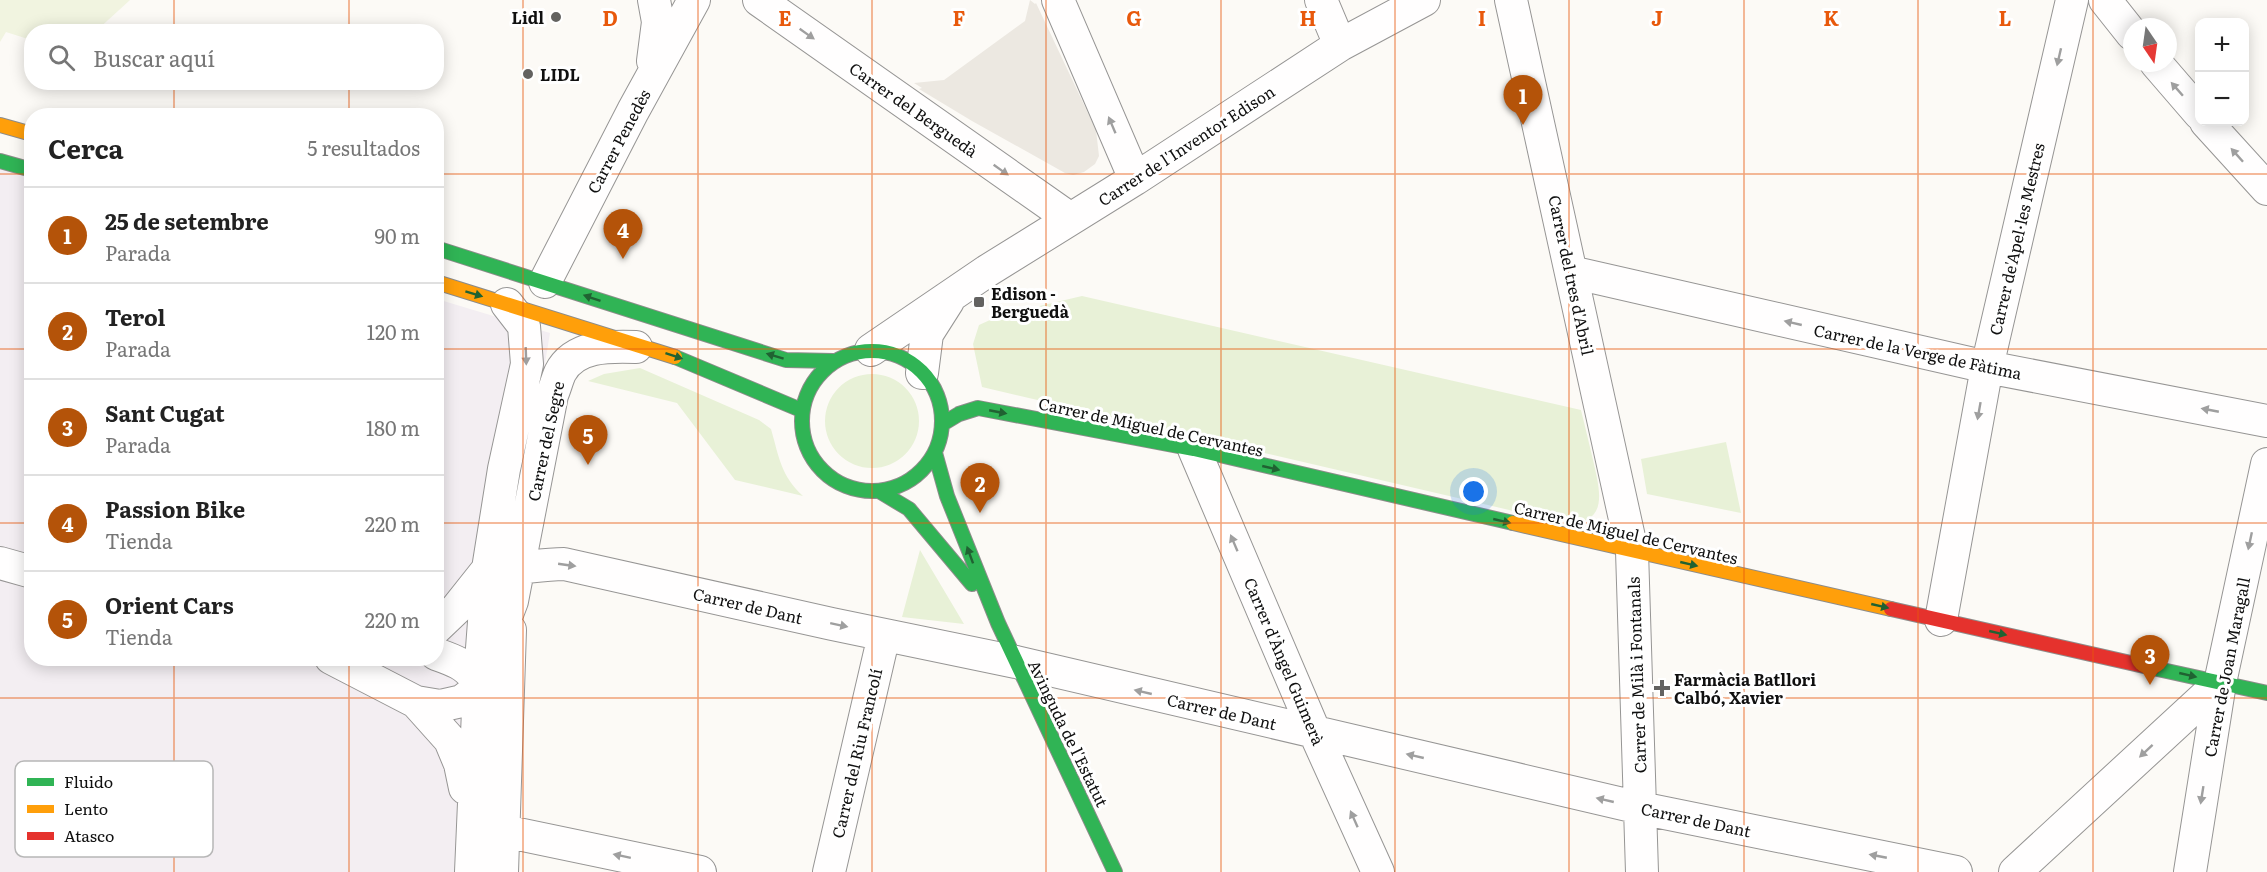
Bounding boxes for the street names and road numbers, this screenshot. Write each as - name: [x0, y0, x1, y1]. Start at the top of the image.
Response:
- street label: Carrer del Berguedà: [845, 56, 983, 163]
- street label: Carrer de l'Inventor Edison: [1093, 79, 1279, 211]
- street label: Carrer Penedès: [580, 85, 656, 197]
- street label: Carrer de'Apel·les Mestres: [1982, 141, 2050, 337]
- street label: Carrer del tres d'Abril: [1543, 193, 1601, 357]
- street label: Carrer de la Verge de Fàtima: [1812, 317, 2025, 385]
- street label: Carrer del Segre: [521, 379, 569, 503]
- street label: Carrer de Miguel de Cervantes: [1037, 390, 1265, 462]
- street label: Carrer de Miguel de Cervantes: [1512, 495, 1740, 569]
- street label: Carrer d'Àngel Guimerà: [1239, 573, 1331, 749]
- street label: Carrer de Joan Maragall: [2197, 575, 2255, 759]
- street label: Carrer de Milà i Fontanals: [1621, 576, 1651, 774]
- street label: Carrer de Dant: [691, 581, 806, 629]
- street label: Avinguda de l'Estatut: [1023, 655, 1115, 811]
- street label: Carrer del Riu Francolí: [825, 666, 887, 840]
- street label: Carrer de Dant: [1165, 687, 1280, 735]
- street label: Carrer de Dant: [1639, 796, 1754, 842]

